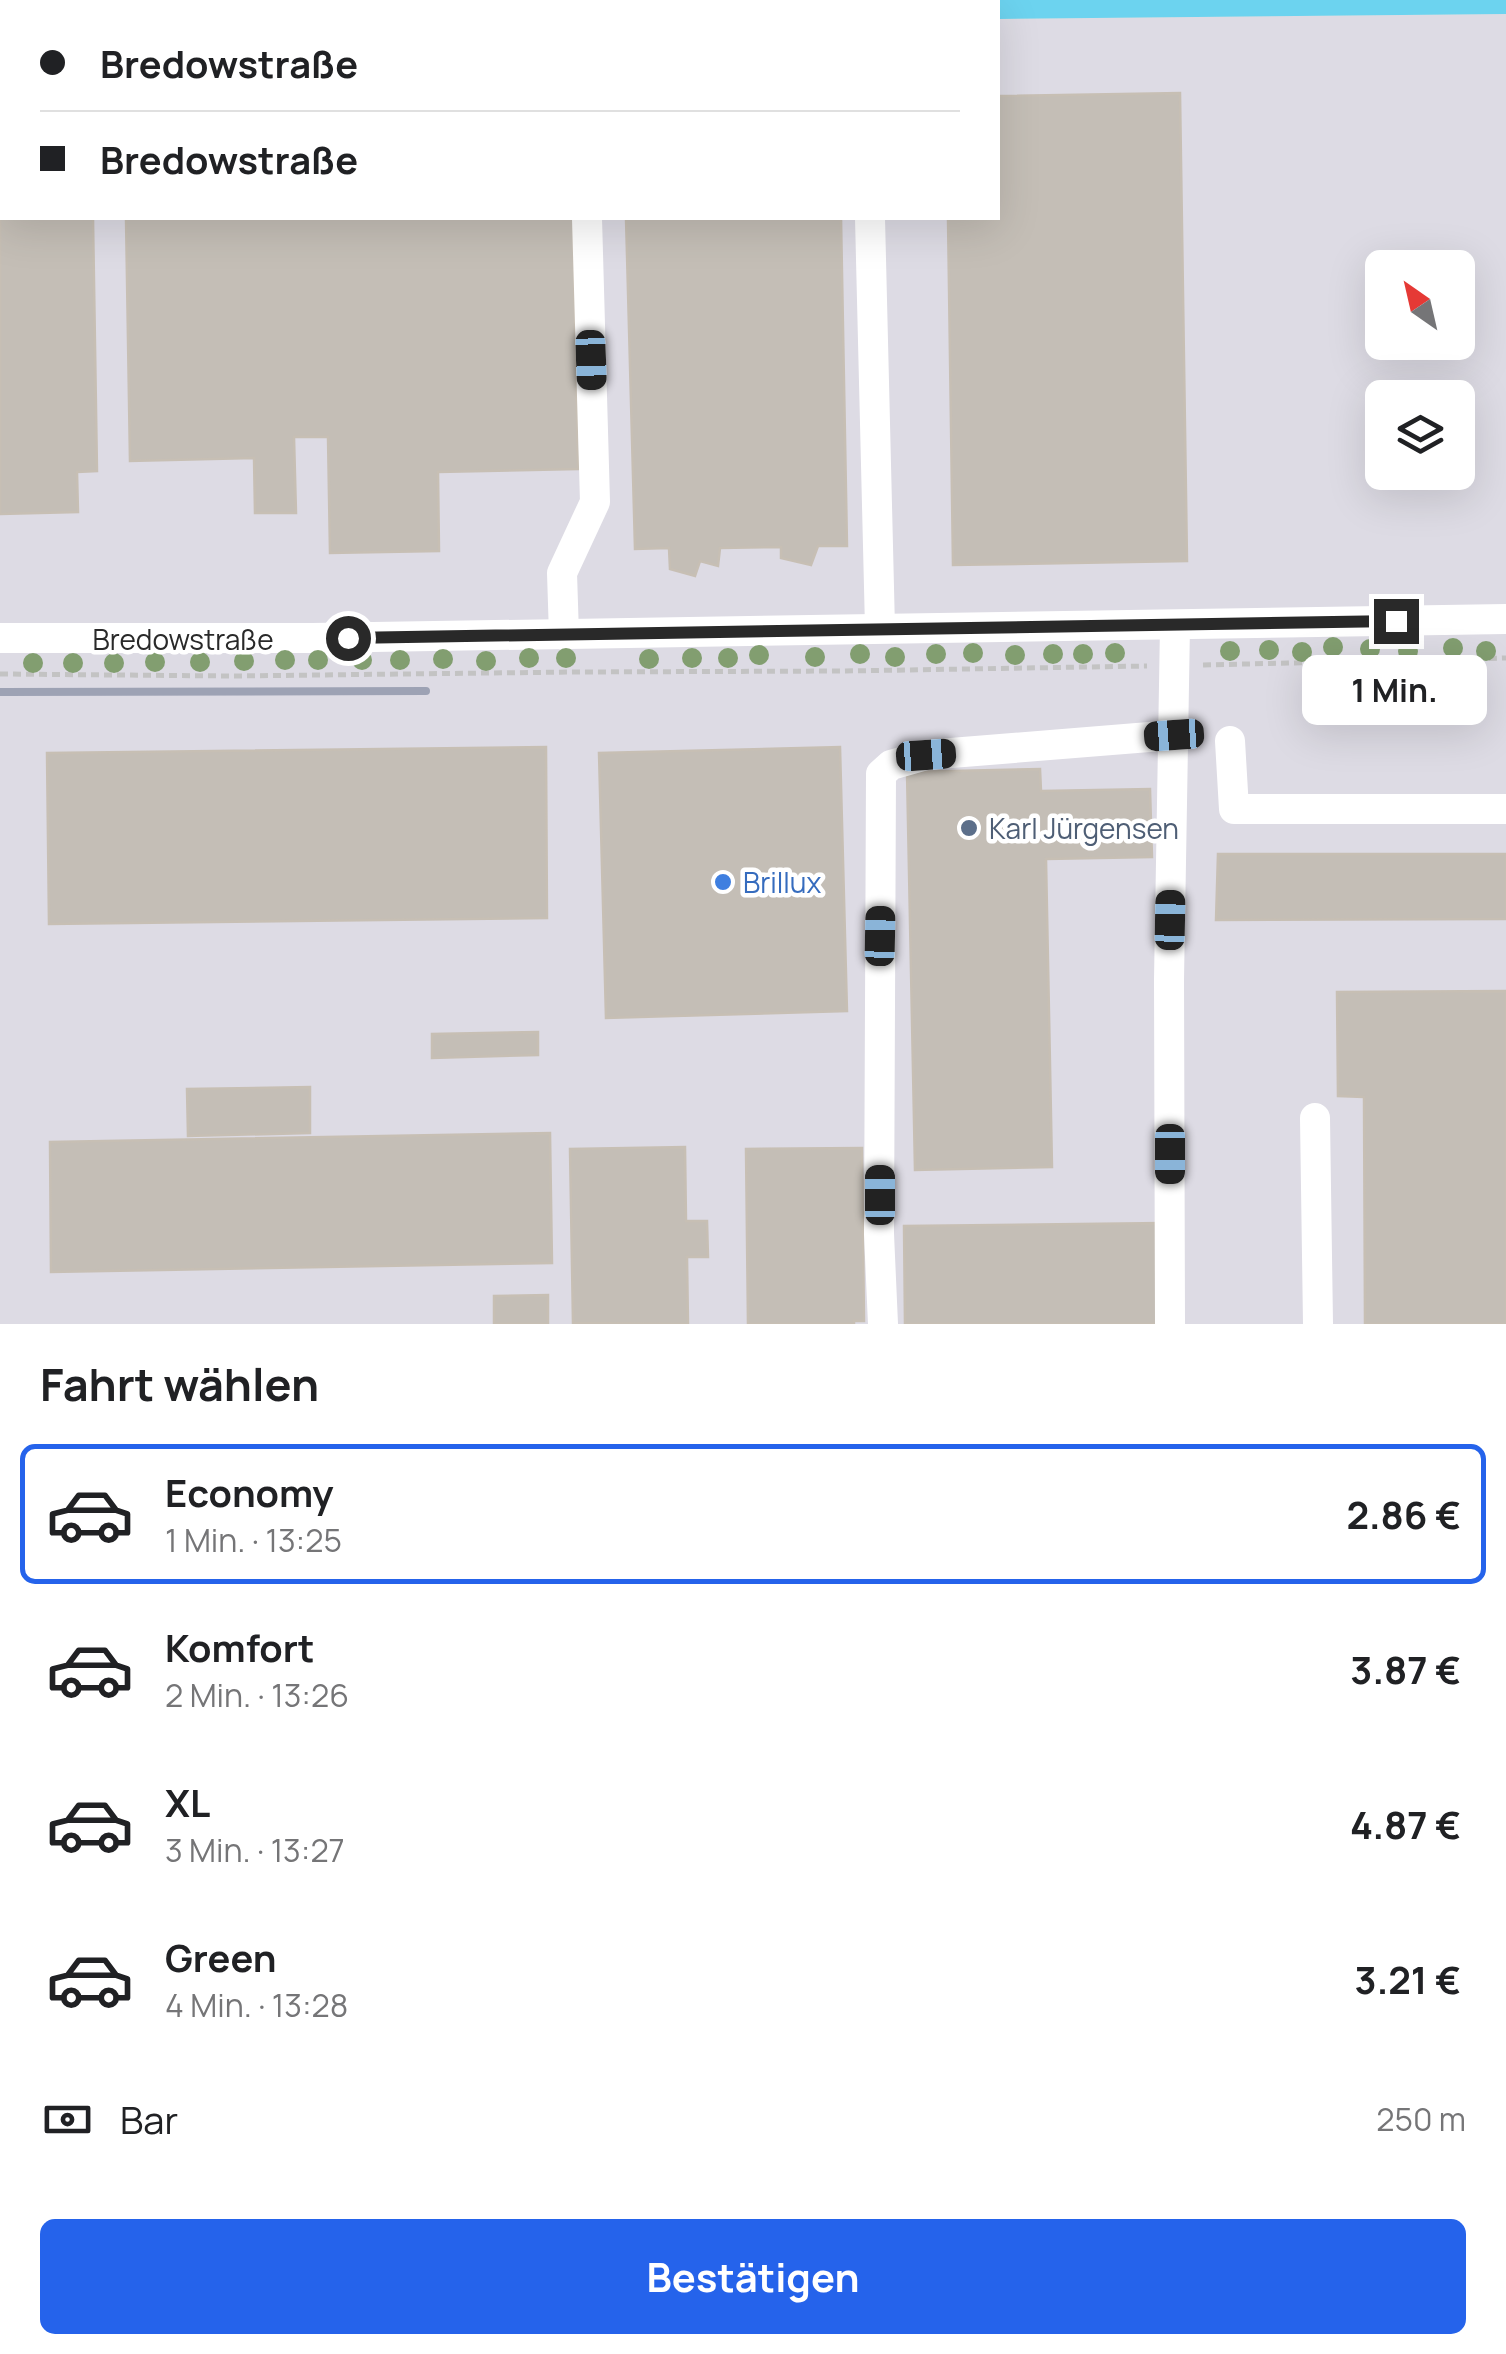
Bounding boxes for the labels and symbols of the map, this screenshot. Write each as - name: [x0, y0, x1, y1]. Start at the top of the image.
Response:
- north arrow: [1365, 250, 1475, 360]
- car: [575, 329, 607, 391]
- route end: [1374, 599, 1419, 644]
- route start: [326, 616, 371, 661]
- street label: Bredowstraße: [93, 620, 274, 658]
- callout: 1 Min.: [1304, 656, 1488, 726]
- car: [1143, 718, 1205, 752]
- car: [895, 738, 957, 772]
- place label: Karl Jürgensen: [989, 809, 1179, 847]
- marker: Karl Jürgensen: [958, 817, 980, 839]
- place label: Brillux: [743, 863, 822, 901]
- marker: Brillux: [712, 871, 734, 893]
- car: [1154, 890, 1186, 950]
- car: [864, 906, 896, 966]
- car: [1155, 1124, 1185, 1184]
- car: [865, 1165, 895, 1225]

